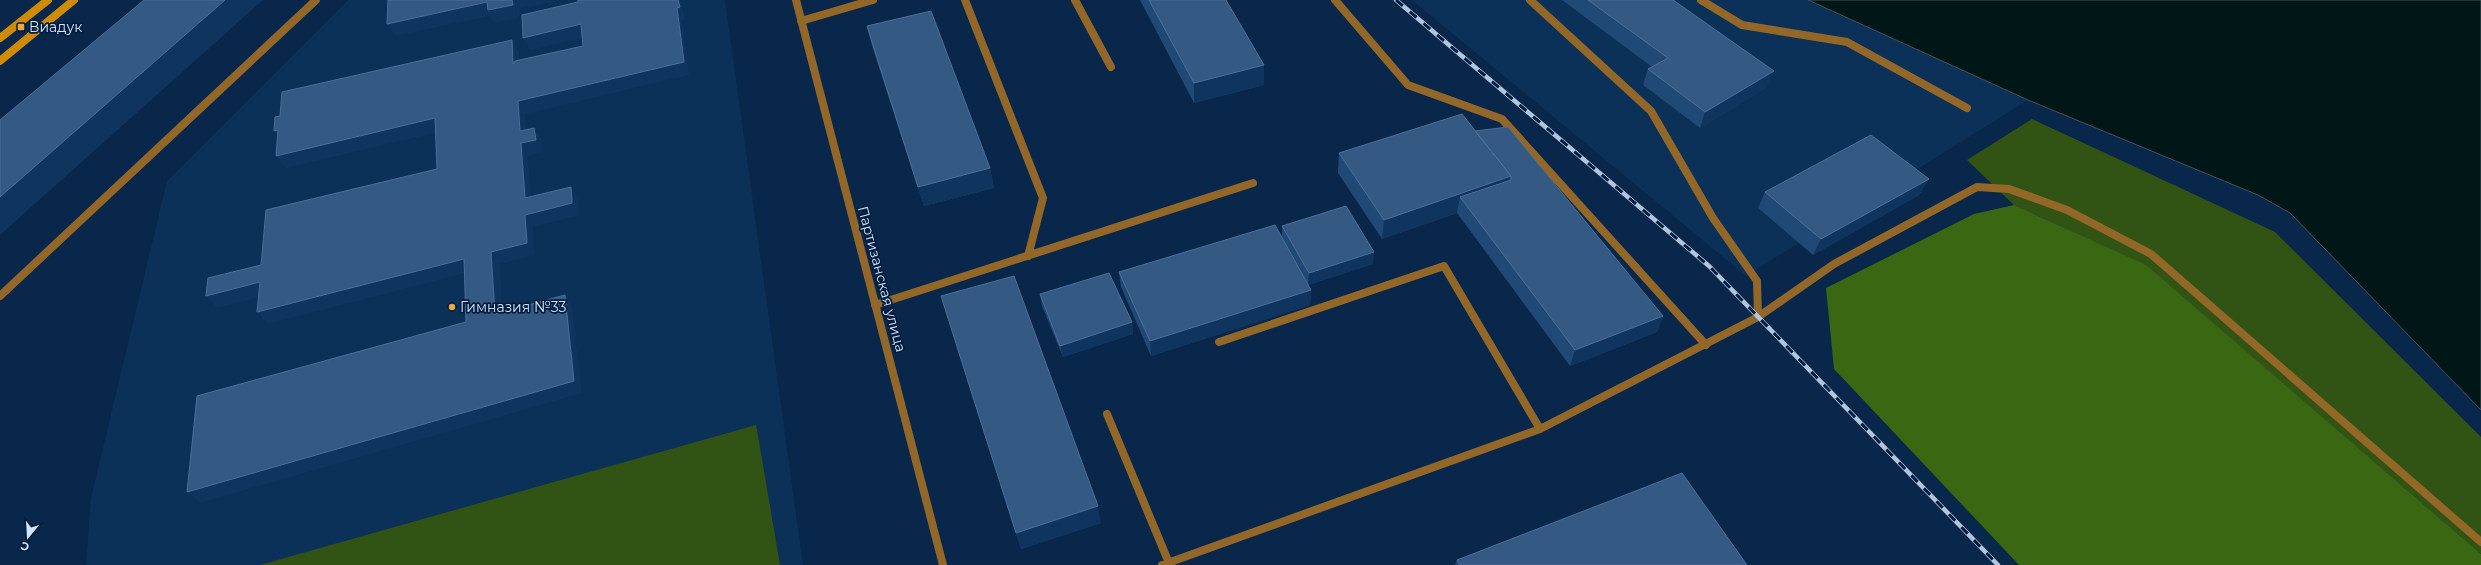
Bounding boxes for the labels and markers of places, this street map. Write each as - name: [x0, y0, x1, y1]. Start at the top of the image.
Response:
- place label: Виадук: [29, 18, 82, 36]
- marker: Виадук: [16, 22, 26, 32]
- place label: Гимназия №33: [460, 298, 567, 316]
- marker: Гимназия №33: [447, 302, 457, 312]

